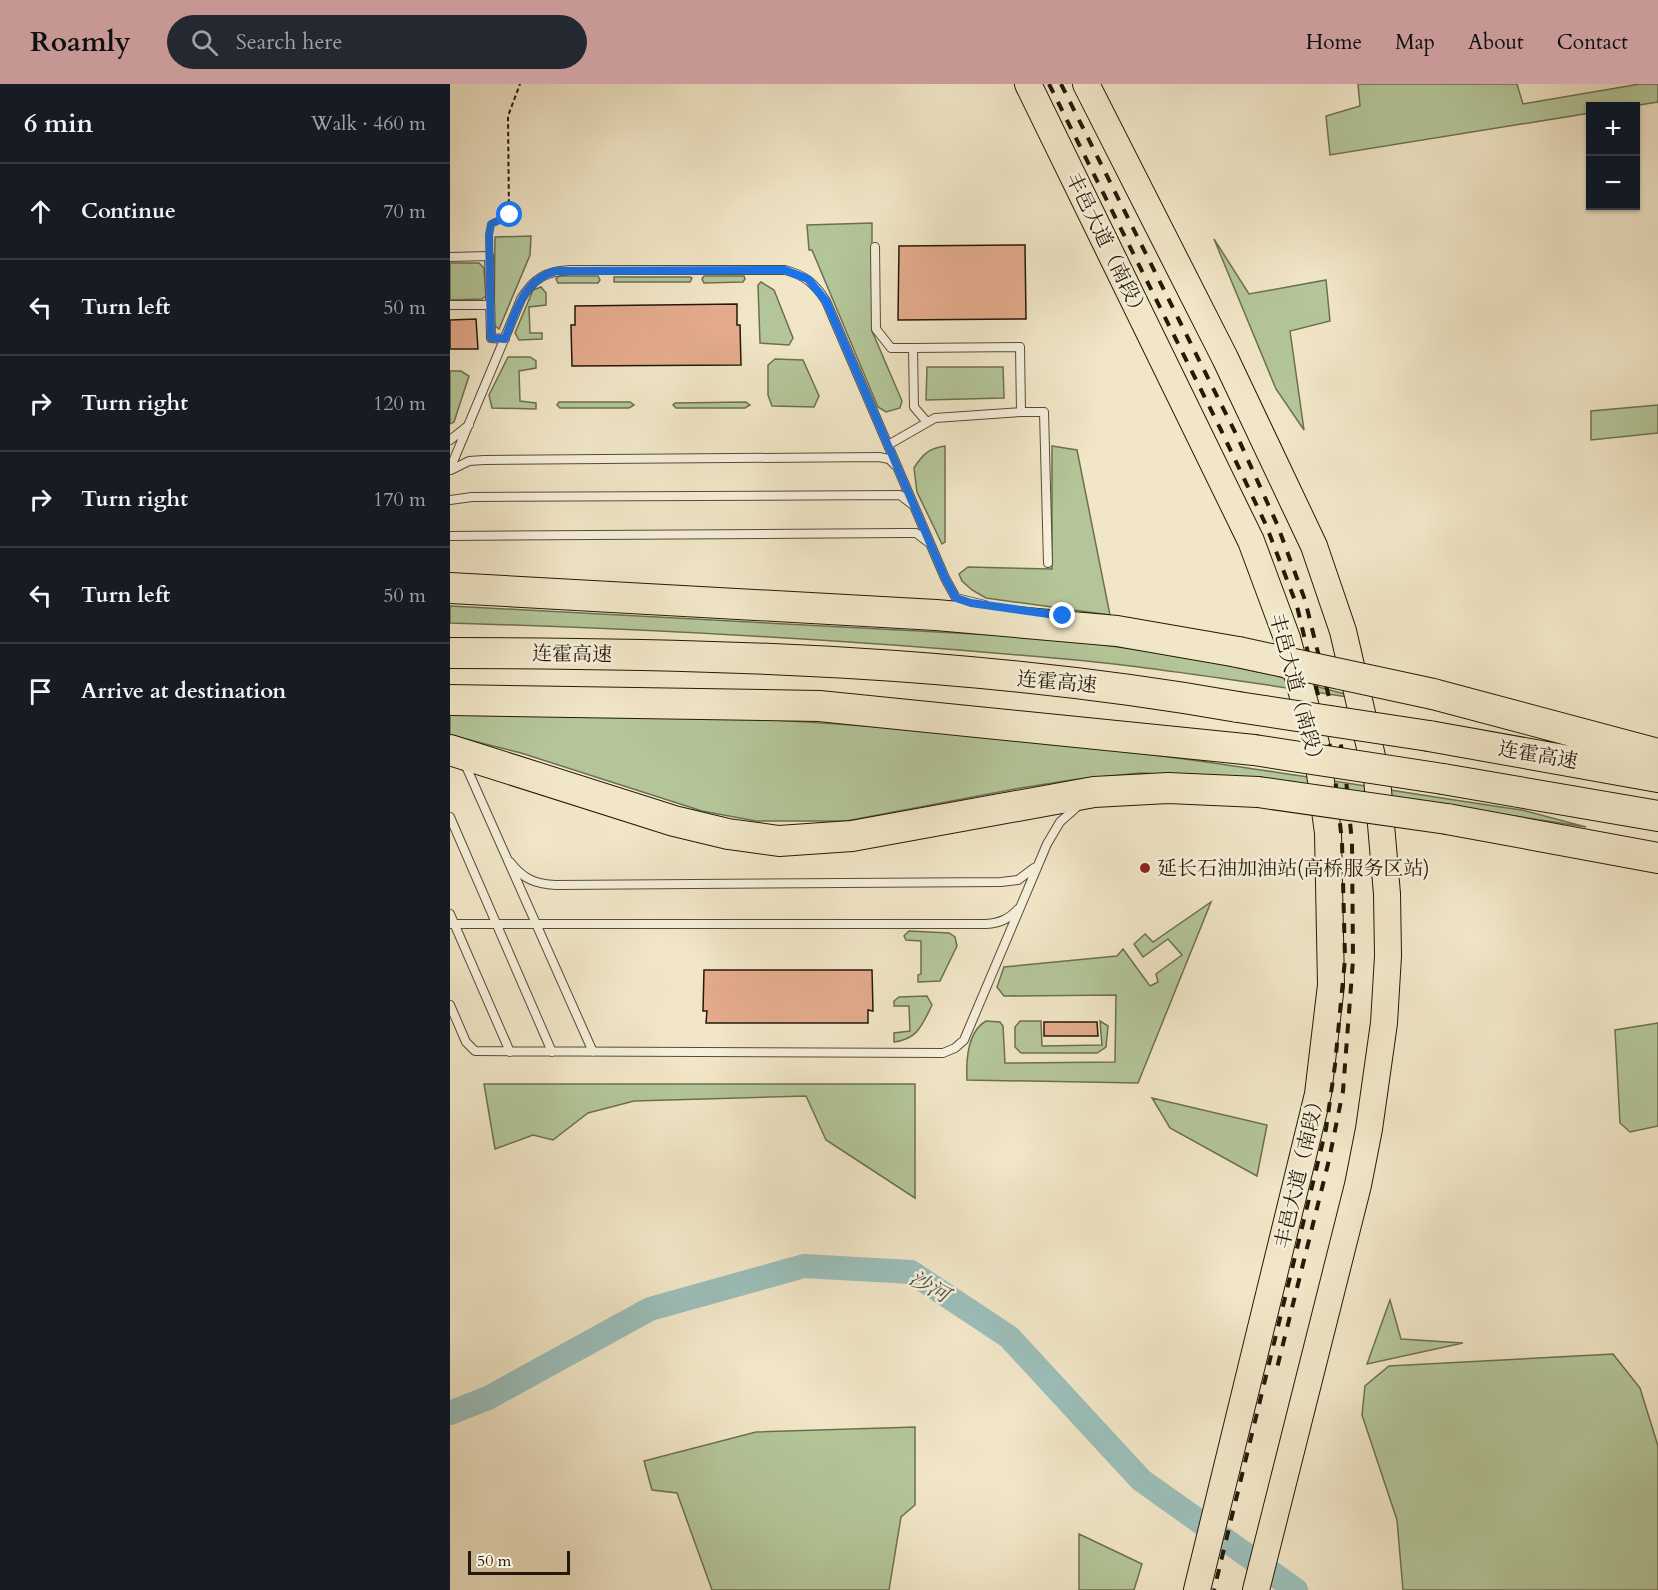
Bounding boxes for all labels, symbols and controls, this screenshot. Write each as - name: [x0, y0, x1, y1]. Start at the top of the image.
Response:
- search box: [167, 15, 587, 69]
- text: Roamly: [30, 23, 131, 61]
- icon: search: [188, 26, 221, 59]
- text: Search here: [236, 27, 342, 57]
- text: Home: [1306, 28, 1362, 57]
- text: Map: [1395, 28, 1435, 57]
- text: About: [1468, 28, 1524, 57]
- text: Contact: [1557, 28, 1628, 57]
- map controls: [1586, 102, 1640, 210]
- button: +: [1586, 102, 1640, 156]
- text: 6 min: [24, 106, 93, 141]
- text: Walk · 460 m: [311, 110, 426, 137]
- button: −: [1586, 156, 1640, 210]
- street label: 丰邑大道（南段）: [1060, 168, 1154, 324]
- icon: ahead: [24, 195, 57, 228]
- text: Continue: [81, 196, 176, 226]
- text: 70 m: [383, 198, 426, 225]
- route start: [496, 201, 522, 227]
- icon: left: [24, 291, 57, 324]
- text: Turn left: [81, 292, 170, 322]
- text: 50 m: [383, 294, 426, 321]
- icon: right: [24, 387, 57, 420]
- text: Turn right: [81, 388, 188, 418]
- text: 120 m: [373, 390, 426, 417]
- icon: right: [24, 483, 57, 516]
- text: Turn right: [81, 484, 188, 514]
- text: 170 m: [373, 486, 426, 513]
- icon: left: [24, 579, 57, 612]
- text: Turn left: [81, 580, 170, 610]
- text: 50 m: [383, 582, 426, 609]
- route end: [1049, 602, 1075, 628]
- street label: 丰邑大道（南段）: [1263, 610, 1331, 772]
- street label: 连霍高速: [532, 640, 612, 668]
- street label: 连霍高速: [1016, 665, 1098, 699]
- icon: arrive: [24, 675, 57, 708]
- text: Arrive at destination: [81, 676, 286, 706]
- street label: 连霍高速: [1496, 735, 1580, 775]
- place label: 延长石油加油站(高桥服务区站): [1157, 855, 1430, 882]
- marker: 延长石油加油站(高桥服务区站): [1138, 861, 1152, 875]
- street label: 丰邑大道（南段）: [1269, 1089, 1331, 1251]
- water label: 沙河: [904, 1264, 958, 1312]
- scale bar: [468, 1548, 570, 1576]
- text: 50 m: [477, 1550, 511, 1572]

